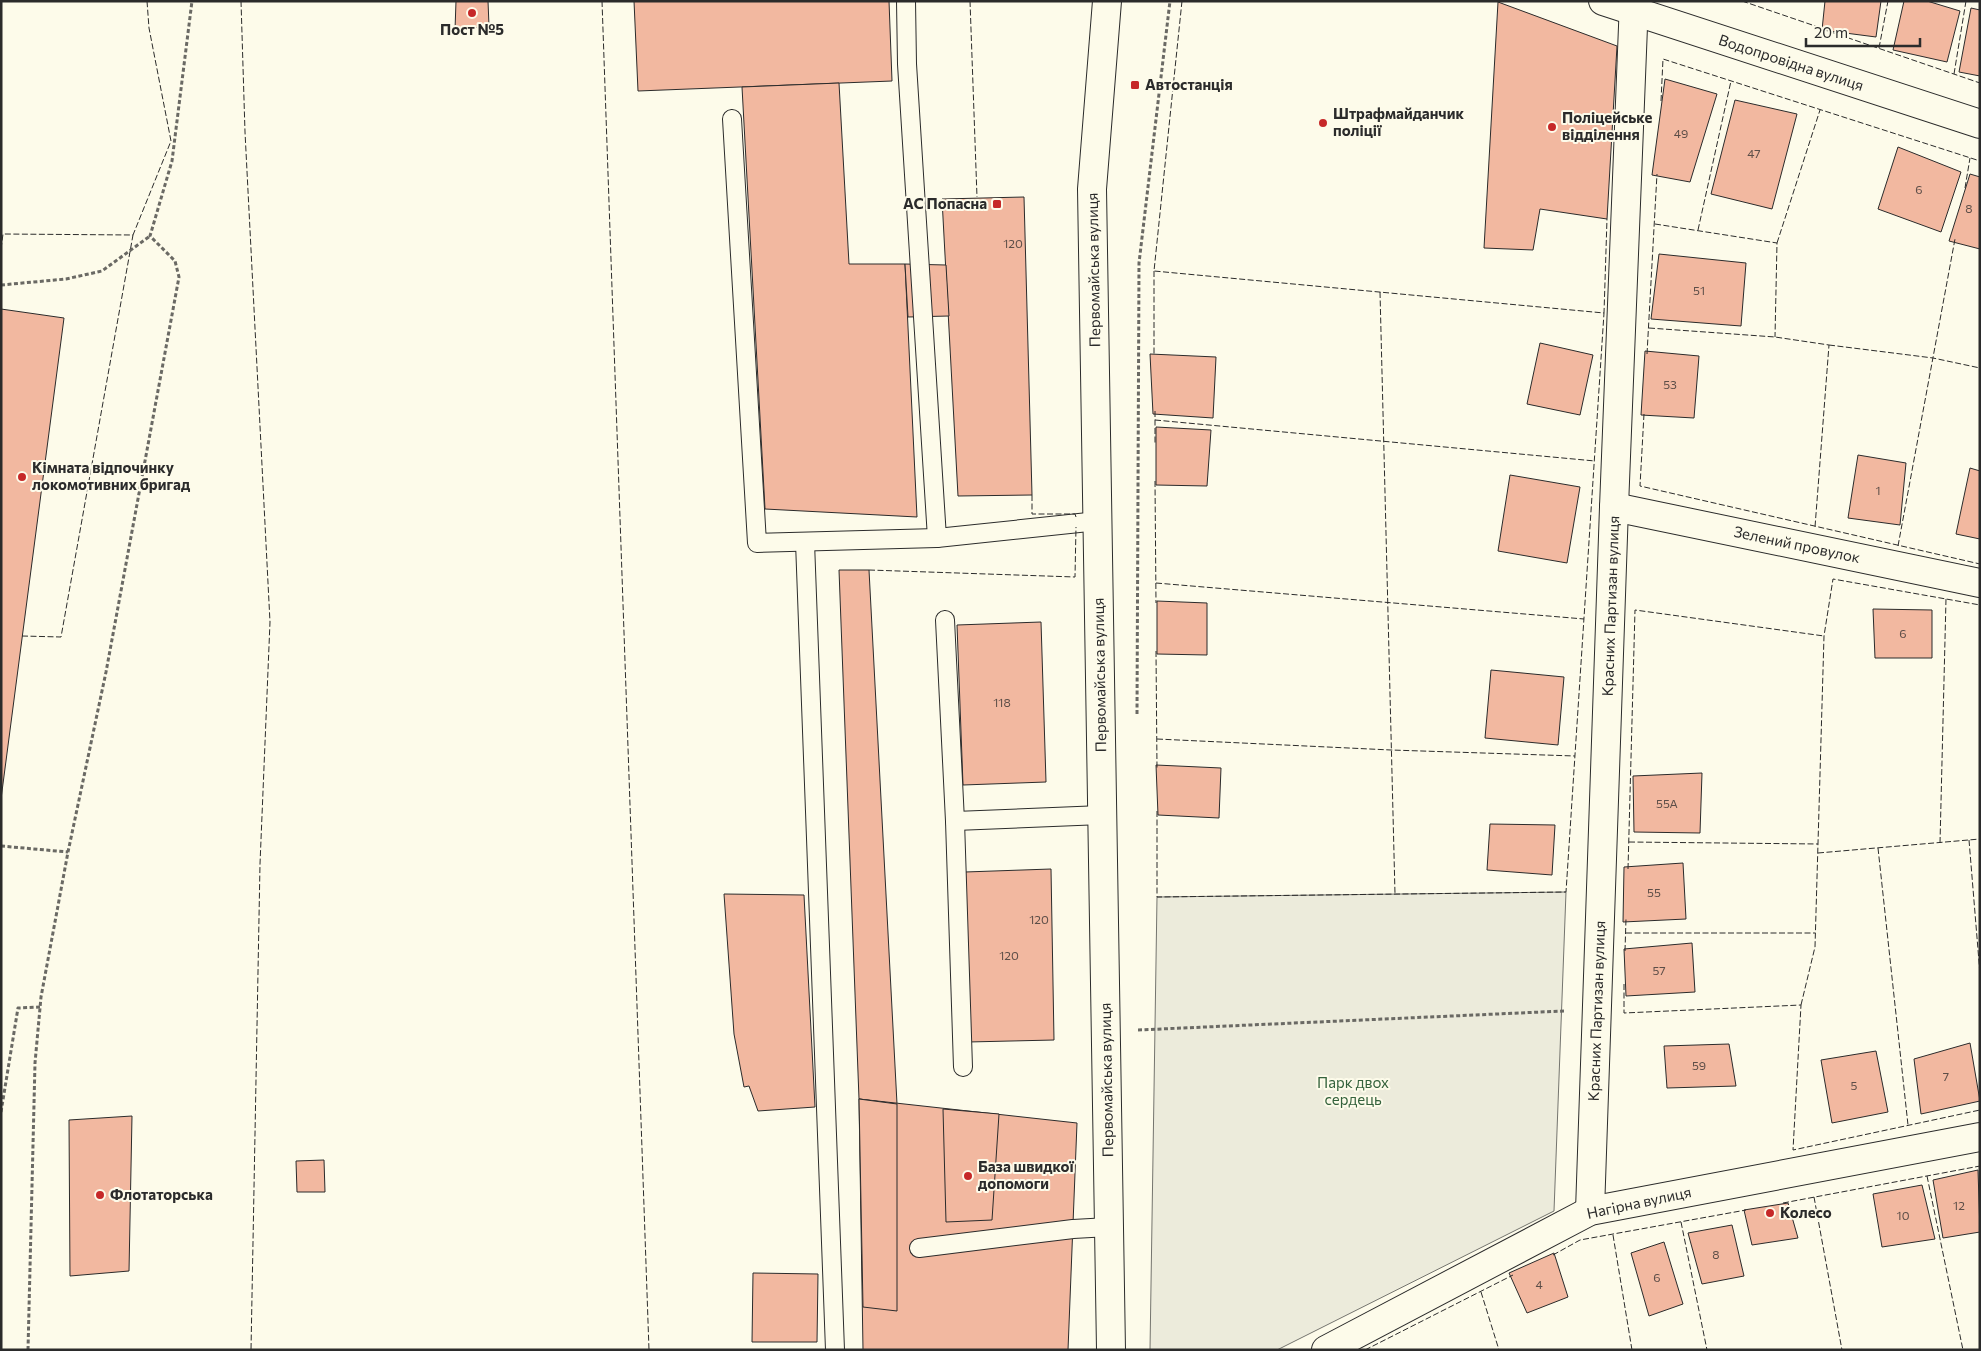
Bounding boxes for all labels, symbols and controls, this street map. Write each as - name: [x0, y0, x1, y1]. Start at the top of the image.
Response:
- marker: Пост №5: [466, 7, 478, 19]
- scale bar: [1806, 15, 1920, 47]
- place label: Пост №5: [440, 20, 504, 38]
- text: 20 m: [1814, 23, 1848, 41]
- street label: Водопровідна вулиця: [1717, 30, 1866, 94]
- place label: Автостанція: [1145, 75, 1233, 93]
- marker: Автостанція: [1129, 79, 1141, 91]
- place label: Штрафмайданчик поліції: [1333, 104, 1464, 139]
- place label: Поліцейське відділення: [1562, 108, 1652, 143]
- marker: Штрафмайданчик поліції: [1317, 117, 1329, 129]
- marker: Поліцейське відділення: [1546, 121, 1558, 133]
- house number: 49: [1674, 126, 1688, 140]
- house number: 47: [1747, 146, 1761, 160]
- house number: 6: [1915, 182, 1923, 196]
- street label: Первомайська вулиця: [1083, 193, 1103, 347]
- place label: АС Попасна: [903, 194, 987, 212]
- marker: АС Попасна: [991, 198, 1003, 210]
- house number: 8: [1965, 201, 1973, 215]
- house number: 120: [1003, 236, 1023, 250]
- house number: 51: [1693, 283, 1705, 297]
- house number: 53: [1663, 377, 1677, 391]
- place label: Кімната відпочинку локомотивних бригад: [32, 458, 191, 493]
- marker: Кімната відпочинку локомотивних бригад: [16, 471, 28, 483]
- house number: 1: [1875, 483, 1881, 497]
- street label: Красних Партизан вулиця: [1598, 515, 1622, 697]
- street label: Зелений провулок: [1732, 522, 1862, 566]
- street label: Первомайська вулиця: [1089, 598, 1109, 752]
- house number: 6: [1899, 626, 1907, 640]
- house number: 118: [993, 695, 1011, 709]
- house number: 55А: [1656, 796, 1678, 810]
- house number: 55: [1647, 885, 1661, 899]
- house number: 120: [1029, 912, 1049, 926]
- street label: Красних Партизан вулиця: [1584, 920, 1608, 1102]
- house number: 120: [999, 948, 1019, 962]
- house number: 57: [1652, 963, 1666, 977]
- street label: Первомайська вулиця: [1096, 1003, 1116, 1157]
- house number: 59: [1692, 1058, 1706, 1072]
- house number: 7: [1943, 1069, 1949, 1083]
- park label: Парк двох сердець: [1317, 1073, 1389, 1108]
- house number: 5: [1851, 1078, 1858, 1092]
- place label: База швидкої допомоги: [978, 1157, 1075, 1192]
- marker: База швидкої допомоги: [962, 1170, 974, 1182]
- street label: Нагірна вулиця: [1585, 1182, 1693, 1222]
- place label: Флотаторська: [110, 1185, 213, 1203]
- marker: Флотаторська: [94, 1189, 106, 1201]
- house number: 12: [1953, 1198, 1965, 1212]
- place label: Колесо: [1780, 1203, 1832, 1221]
- marker: Колесо: [1764, 1207, 1776, 1219]
- house number: 10: [1897, 1208, 1910, 1222]
- house number: 8: [1712, 1247, 1720, 1261]
- house number: 6: [1653, 1270, 1661, 1284]
- house number: 4: [1535, 1277, 1543, 1291]

